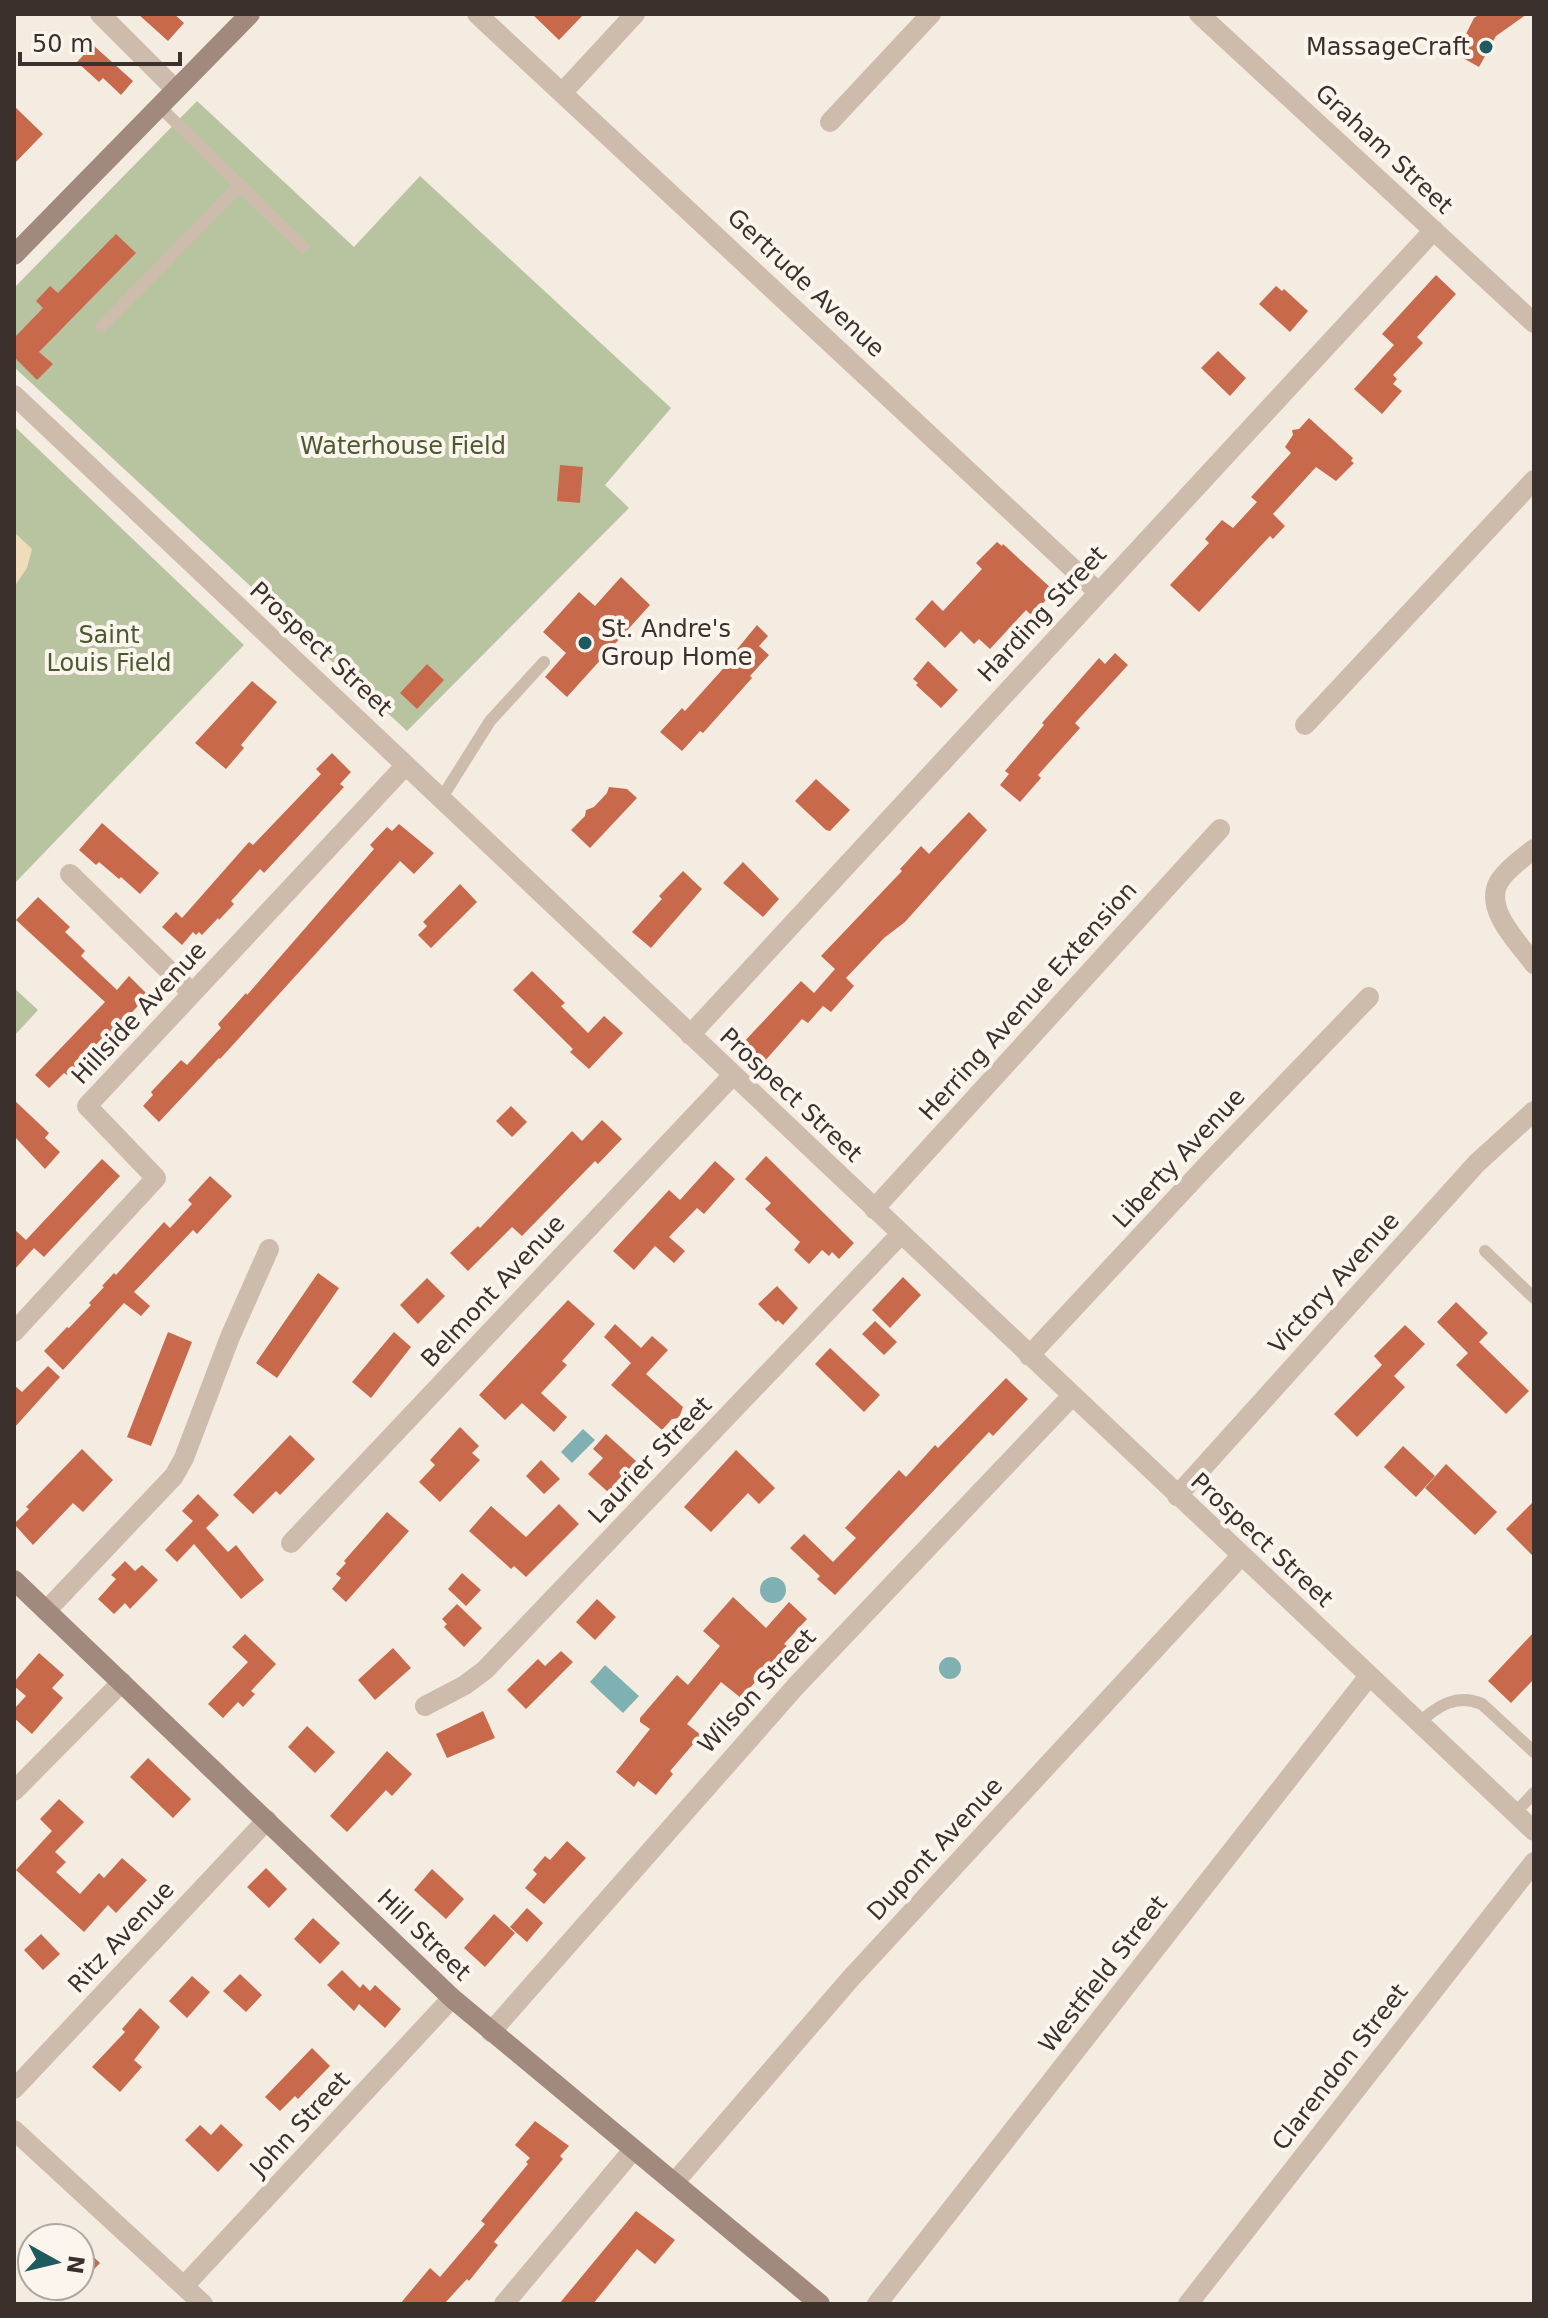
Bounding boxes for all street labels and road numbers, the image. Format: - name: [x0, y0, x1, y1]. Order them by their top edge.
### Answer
- street label: Graham Street: [1310, 78, 1458, 220]
- street label: Gertrude Avenue: [722, 203, 890, 363]
- street label: Harding Street: [972, 540, 1112, 688]
- street label: Prospect Street: [244, 576, 398, 722]
- street label: Herring Avenue Extension: [913, 876, 1143, 1126]
- street label: Hillside Avenue: [66, 936, 212, 1090]
- street label: Prospect Street: [714, 1022, 868, 1168]
- street label: Liberty Avenue: [1107, 1083, 1251, 1233]
- street label: Victory Avenue: [1263, 1206, 1405, 1360]
- street label: Belmont Avenue: [415, 1209, 571, 1373]
- street label: Laurier Street: [583, 1391, 717, 1529]
- street label: Prospect Street: [1185, 1467, 1339, 1613]
- street label: Wilson Street: [692, 1623, 822, 1759]
- street label: Dupont Avenue: [862, 1772, 1008, 1926]
- street label: Ritz Avenue: [62, 1875, 180, 1999]
- street label: Hill Street: [372, 1884, 476, 1986]
- street label: Westfield Street: [1033, 1890, 1173, 2058]
- street label: Clarendon Street: [1266, 1978, 1414, 2156]
- street label: John Street: [243, 2066, 356, 2184]

